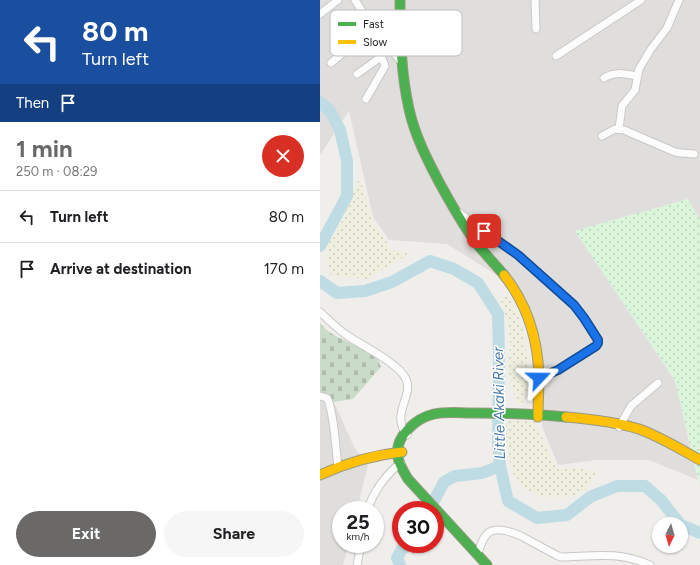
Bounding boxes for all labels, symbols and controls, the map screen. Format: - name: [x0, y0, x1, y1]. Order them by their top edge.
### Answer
- legend: [330, 10, 462, 56]
- text: 80 m: [82, 14, 148, 48]
- icon: left: [16, 16, 68, 68]
- text: Fast: [363, 18, 384, 31]
- text: Slow: [363, 36, 387, 49]
- text: Turn left: [82, 48, 149, 70]
- icon: arrive: [57, 92, 79, 114]
- text: Then: [16, 94, 49, 112]
- text: 1 min: [16, 134, 73, 163]
- button: close: [262, 135, 304, 177]
- text: 250 m · 08:29: [16, 164, 97, 179]
- icon: left: [16, 206, 38, 228]
- text: Turn left: [50, 208, 108, 226]
- text: 80 m: [269, 208, 304, 226]
- pin: [467, 214, 501, 248]
- icon: arrive: [473, 220, 495, 242]
- icon: arrive: [16, 258, 38, 280]
- text: Arrive at destination: [50, 260, 191, 278]
- text: 170 m: [264, 260, 304, 278]
- water label: Little Akaki River: [489, 346, 509, 459]
- position arrow: [518, 357, 560, 399]
- speed limit sign: 30: [392, 501, 444, 553]
- text: 25: [346, 510, 370, 534]
- button: Exit: [16, 511, 156, 557]
- button: Share: [164, 511, 304, 557]
- north arrow: [652, 517, 688, 553]
- map controls: [652, 517, 688, 553]
- text: km/h: [347, 530, 369, 543]

